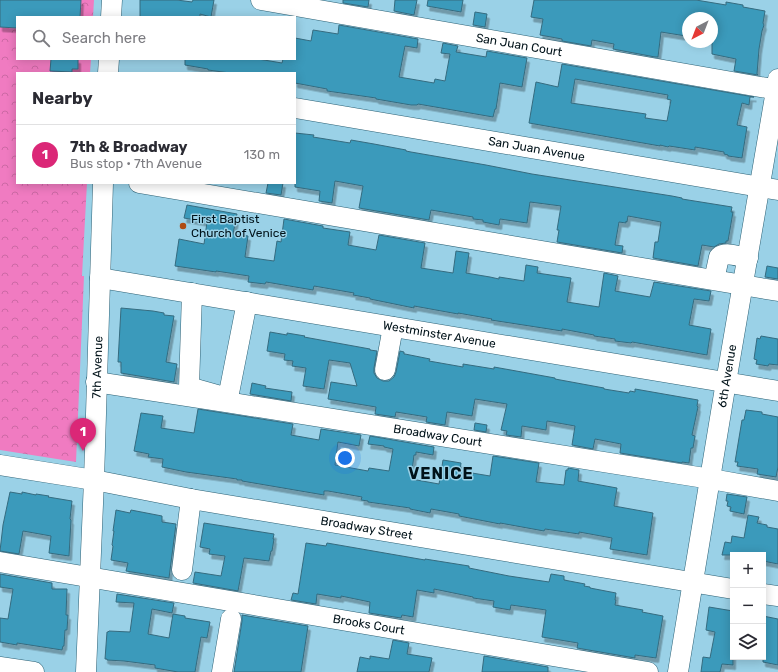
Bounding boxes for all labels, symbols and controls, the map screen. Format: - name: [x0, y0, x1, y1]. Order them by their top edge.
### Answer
- north arrow: [682, 12, 718, 48]
- search box: [16, 16, 296, 60]
- icon: search: [30, 27, 52, 49]
- text: Search here: [62, 29, 146, 47]
- street label: San Juan Court: [475, 31, 564, 59]
- text: Nearby: [32, 88, 93, 108]
- street label: San Juan Avenue: [487, 134, 586, 164]
- text: 7th & Broadway: [70, 138, 188, 156]
- text: 1: [42, 147, 48, 162]
- text: 130 m: [244, 147, 280, 162]
- text: Bus stop · 7th Avenue: [70, 156, 202, 171]
- place label: First Baptist Church of Venice: [191, 212, 286, 240]
- marker: First Baptist Church of Venice: [178, 221, 188, 231]
- street label: Westminster Avenue: [382, 318, 497, 351]
- street label: 7th Avenue: [89, 335, 105, 399]
- street label: 6th Avenue: [715, 343, 739, 409]
- pin: 1: [70, 418, 96, 451]
- street label: Broadway Court: [392, 422, 484, 450]
- your location: [335, 448, 355, 468]
- district label: VENICE: [408, 464, 474, 483]
- street label: Broadway Street: [319, 514, 414, 543]
- map controls: [730, 552, 766, 660]
- button: +: [730, 552, 766, 588]
- button: −: [730, 588, 766, 624]
- street label: Brooks Court: [332, 612, 406, 638]
- button: layers: [730, 624, 766, 660]

